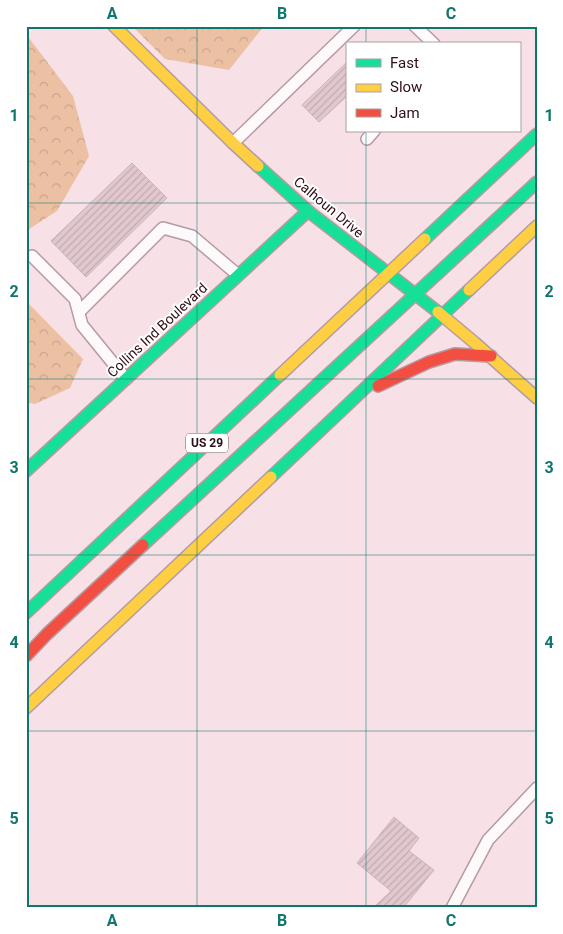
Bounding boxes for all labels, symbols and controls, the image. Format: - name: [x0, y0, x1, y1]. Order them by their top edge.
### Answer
- text: A: [107, 4, 118, 23]
- text: B: [277, 4, 287, 23]
- text: C: [446, 4, 456, 23]
- legend: [346, 42, 520, 132]
- text: Fast: [390, 54, 419, 72]
- text: Slow: [390, 78, 422, 96]
- text: Jam: [390, 104, 420, 122]
- text: 1: [9, 106, 19, 125]
- text: 1: [544, 106, 554, 125]
- street label: Calhoun Drive: [291, 173, 367, 241]
- street label: Collins Ind Boulevard: [104, 280, 210, 380]
- text: 2: [9, 282, 19, 301]
- text: 2: [544, 282, 554, 301]
- road number: US 29: [186, 433, 228, 452]
- text: 3: [9, 458, 19, 477]
- text: 3: [544, 458, 554, 477]
- text: 4: [9, 633, 19, 652]
- text: 4: [544, 633, 554, 652]
- text: 5: [9, 809, 19, 828]
- text: 5: [544, 809, 554, 828]
- text: A: [107, 911, 118, 930]
- text: B: [277, 911, 287, 930]
- text: C: [446, 911, 456, 930]

